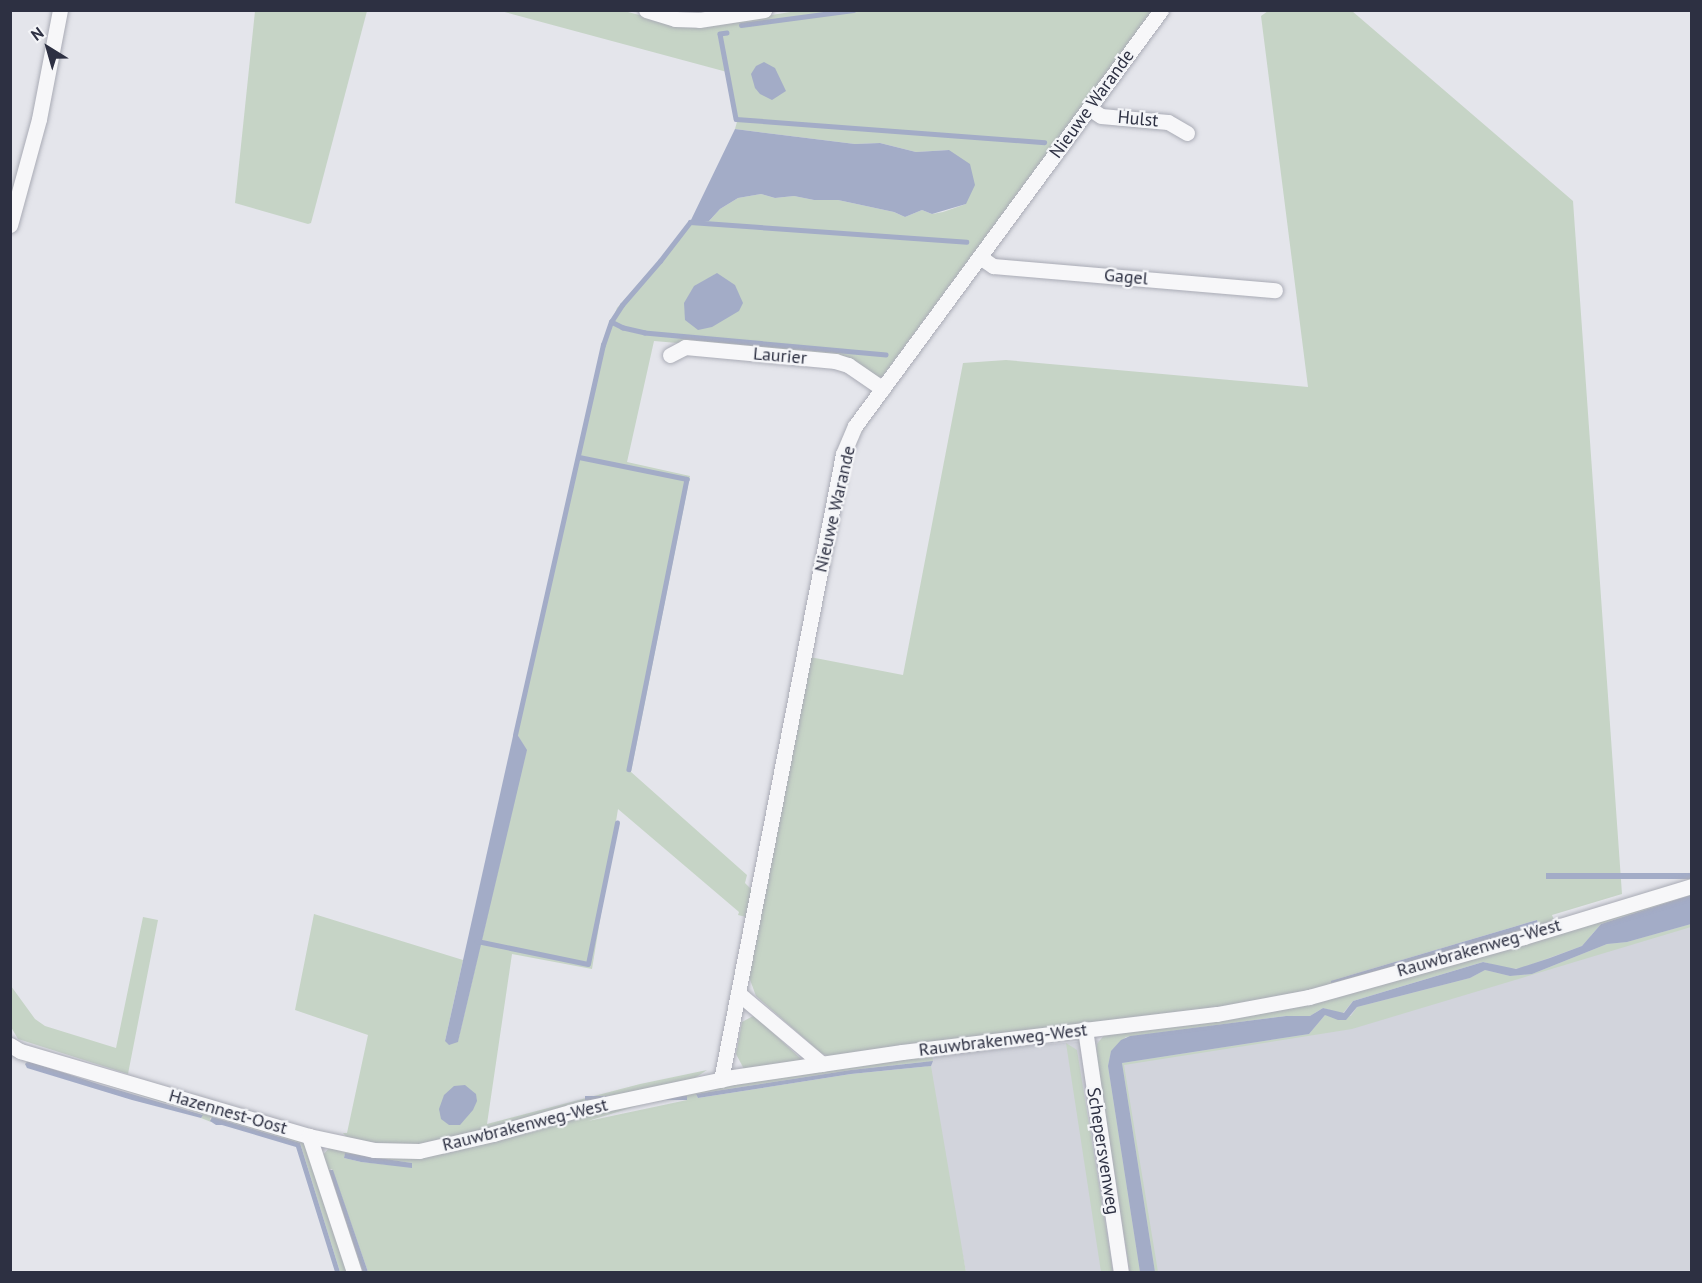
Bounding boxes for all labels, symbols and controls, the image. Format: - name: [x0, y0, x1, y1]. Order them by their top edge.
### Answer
- north arrow: [18, 18, 78, 78]
- text: N: [27, 22, 47, 45]
- street label: Nieuwe Warande: [1045, 45, 1139, 163]
- street label: Hulst: [1117, 106, 1159, 132]
- street label: Gagel: [1103, 264, 1149, 290]
- street label: Laurier: [752, 343, 808, 369]
- street label: Nieuwe Warande: [810, 443, 860, 575]
- street label: Rauwbrakenweg-West: [1394, 914, 1564, 982]
- street label: Rauwbrakenweg-West: [917, 1019, 1089, 1061]
- street label: Hazennest-Oost: [166, 1085, 290, 1139]
- street label: Schepersvenweg: [1082, 1086, 1124, 1216]
- street label: Rauwbrakenweg-West: [440, 1094, 610, 1156]

